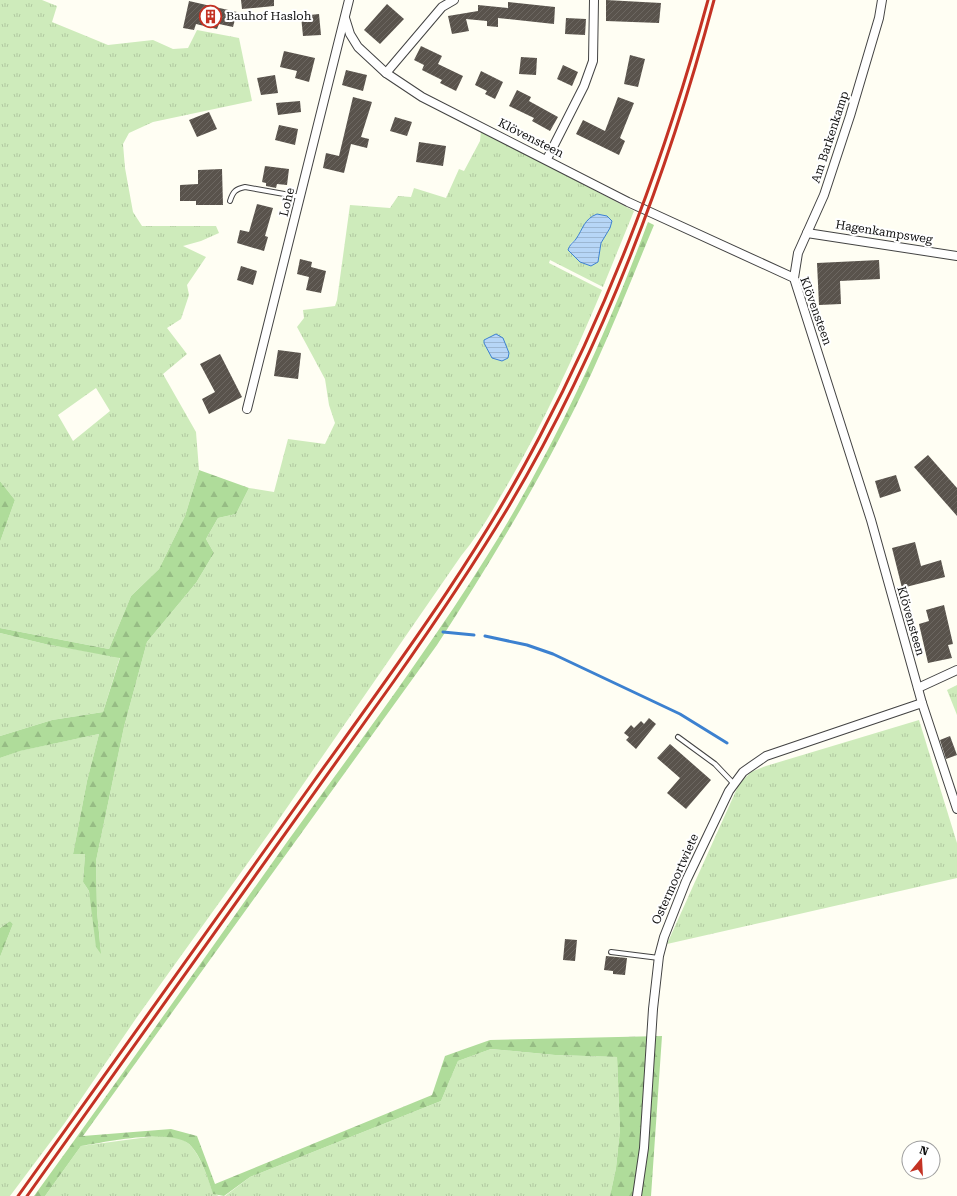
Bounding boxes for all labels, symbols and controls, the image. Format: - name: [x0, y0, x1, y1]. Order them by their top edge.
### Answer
- building icon: Bauhof Hasloh: [198, 3, 224, 29]
- place label: Bauhof Hasloh: [226, 9, 312, 23]
- street label: Am Barkenkamp: [809, 89, 851, 185]
- street label: Klövensteen: [496, 116, 566, 161]
- street label: Lohe: [277, 186, 297, 218]
- street label: Hagenkampsweg: [834, 217, 934, 247]
- street label: Klövensteen: [797, 275, 835, 347]
- street label: Klövensteen: [894, 585, 928, 658]
- street label: Ostermoortwiete: [649, 831, 701, 927]
- north arrow: [901, 1140, 941, 1180]
- text: N: [918, 1143, 930, 1159]

